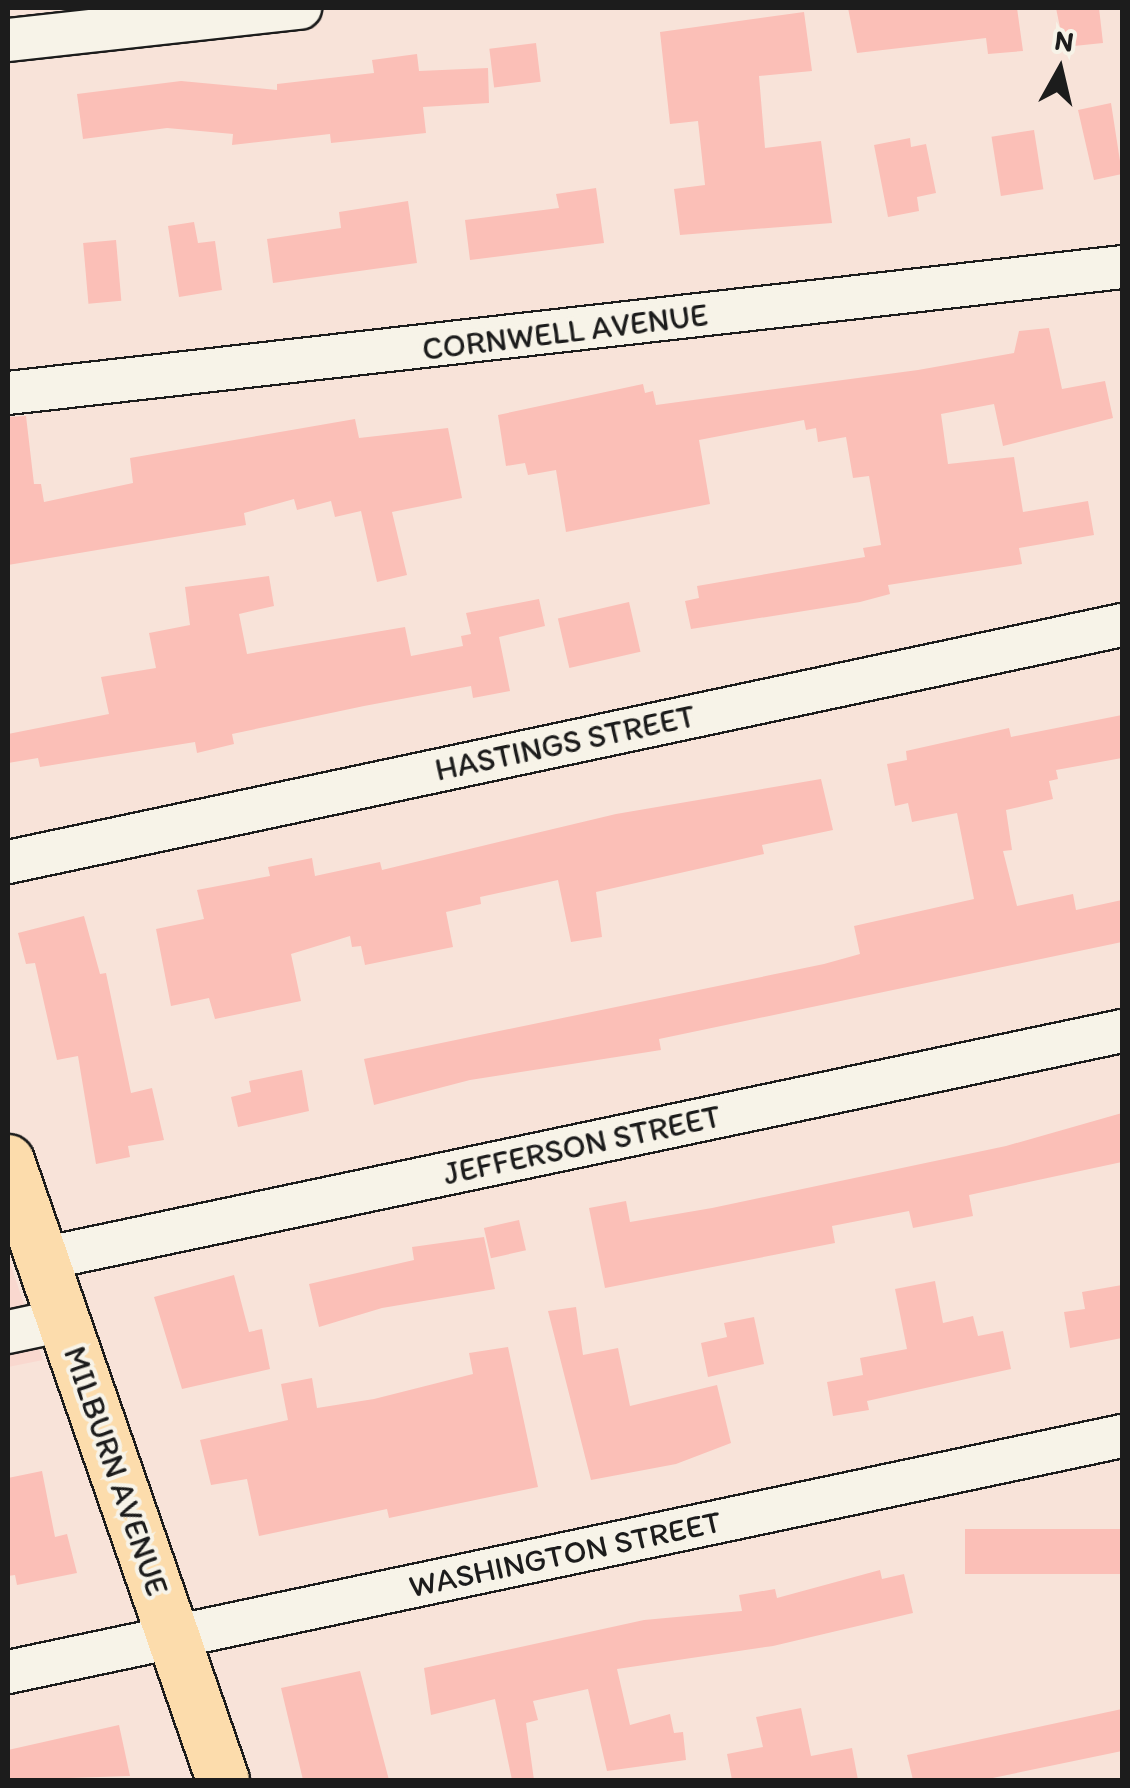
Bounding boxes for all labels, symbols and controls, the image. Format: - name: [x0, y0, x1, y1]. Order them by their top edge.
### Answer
- north arrow: [1010, 20, 1110, 120]
- text: N: [1052, 22, 1076, 58]
- street label: CORNWELL AVENUE: [420, 295, 710, 369]
- street label: HASTINGS STREET: [431, 697, 699, 789]
- street label: JEFFERSON STREET: [440, 1097, 724, 1193]
- street label: MILBURN AVENUE: [56, 1342, 176, 1600]
- street label: WASHINGTON STREET: [405, 1502, 725, 1606]

